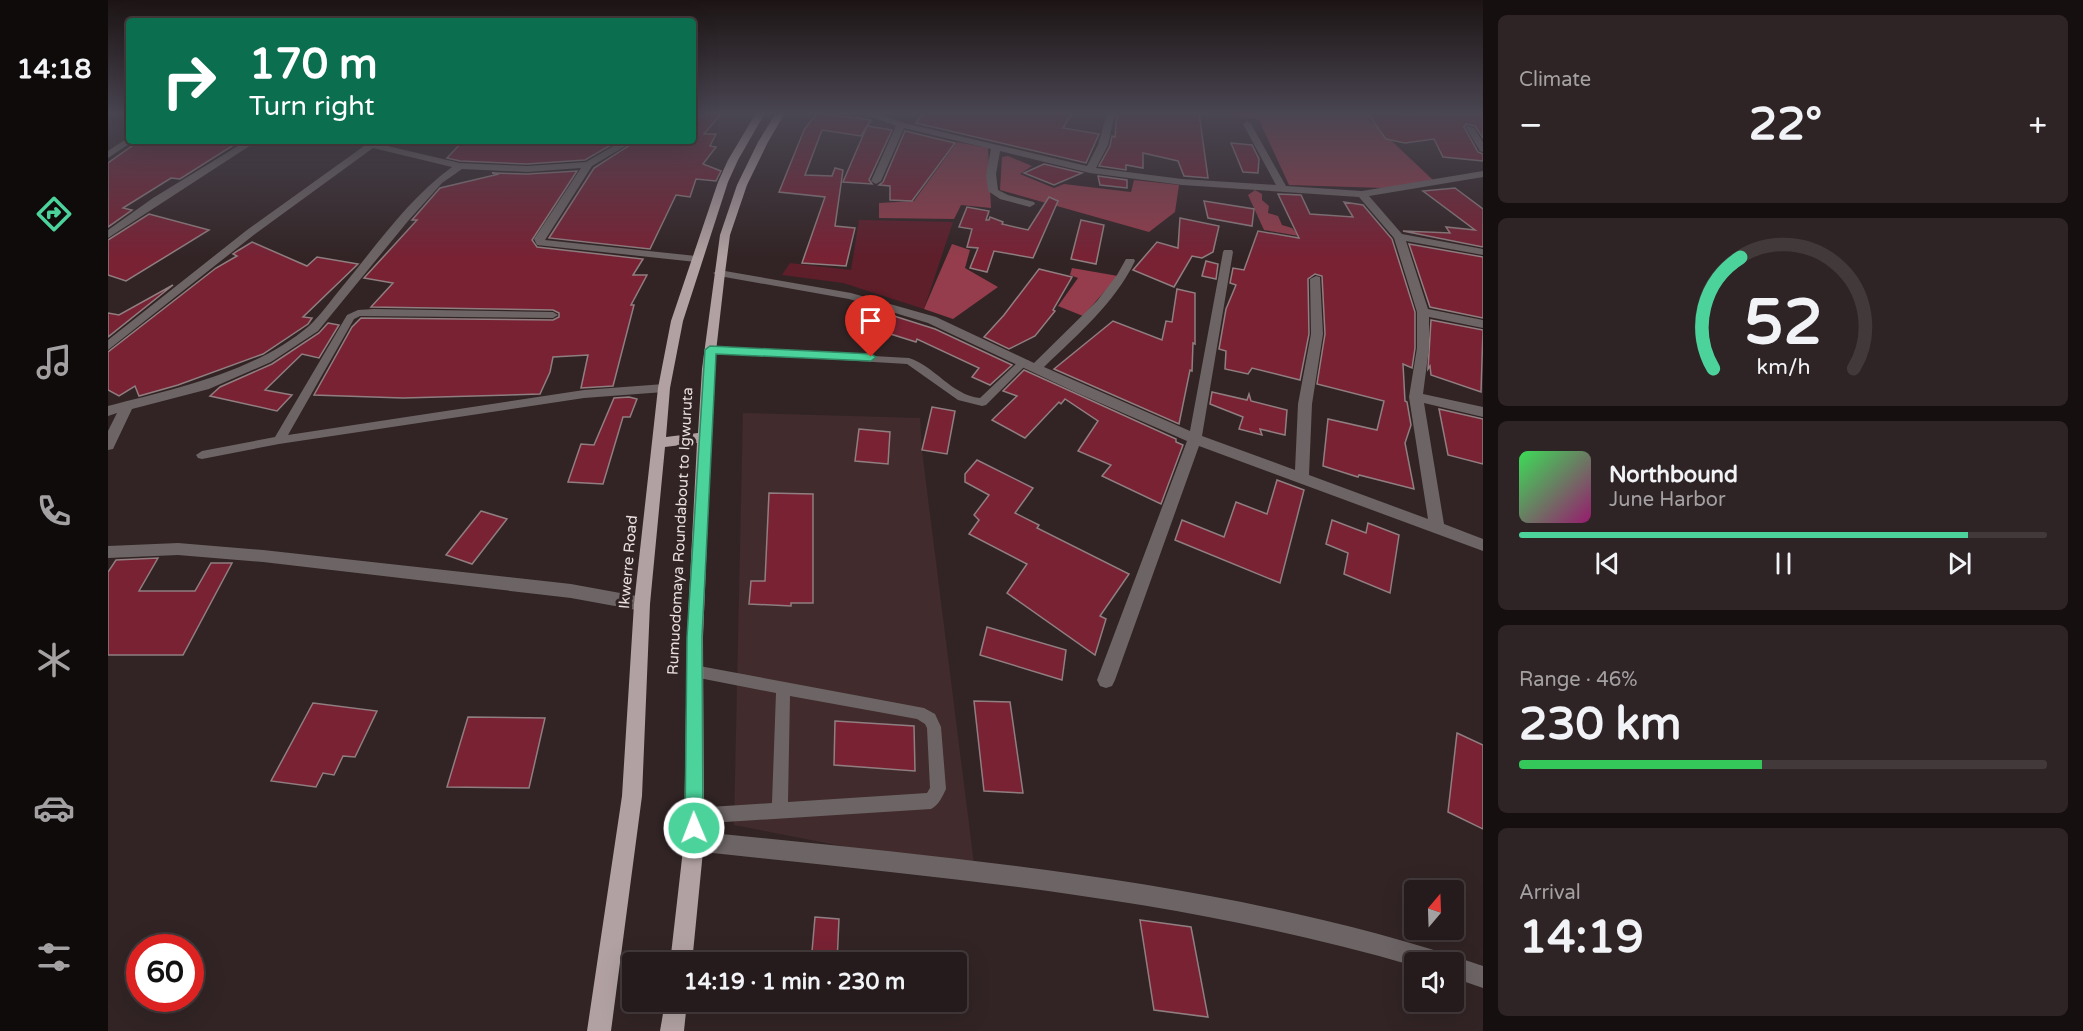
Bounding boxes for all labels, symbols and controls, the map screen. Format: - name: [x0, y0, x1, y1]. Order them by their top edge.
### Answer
- text: 170 m: [249, 39, 378, 90]
- icon: right: [150, 42, 228, 120]
- text: 14:18: [17, 53, 91, 86]
- text: Climate: [1519, 68, 1591, 92]
- text: Turn right: [249, 90, 375, 123]
- text: 22°: [1749, 98, 1822, 152]
- text: −: [1519, 106, 1543, 145]
- text: +: [2028, 106, 2047, 145]
- icon: directions: [33, 193, 75, 235]
- text: 52: [1744, 286, 1822, 361]
- pin: [845, 295, 896, 357]
- icon: arrive: [854, 304, 887, 337]
- icon: music: [33, 341, 75, 383]
- text: km/h: [1756, 355, 1810, 381]
- street label: Rumuodomaya Roundabout to Igwuruta: [663, 387, 697, 675]
- text: Northbound: [1609, 462, 1738, 488]
- text: June Harbor: [1609, 488, 1726, 512]
- icon: phone: [33, 490, 75, 532]
- street label: Ikwerre Road: [615, 514, 641, 610]
- icon: previous: [1591, 547, 1624, 580]
- icon: pause: [1767, 547, 1800, 580]
- icon: next: [1943, 547, 1976, 580]
- icon: climate: [33, 639, 75, 681]
- text: Range · 46%: [1519, 668, 1638, 692]
- text: 230 km: [1519, 698, 1681, 752]
- icon: car: [33, 787, 75, 829]
- position arrow: [662, 796, 726, 860]
- north arrow: [1404, 880, 1464, 940]
- map controls: [1404, 880, 1464, 1012]
- text: Arrival: [1519, 881, 1581, 905]
- text: 14:19: [1519, 911, 1644, 965]
- speed limit sign: 60: [126, 934, 204, 1012]
- icon: filters: [33, 936, 75, 978]
- button: sound: [1404, 952, 1464, 1012]
- text: 14:19 · 1 min · 230 m: [684, 969, 905, 995]

